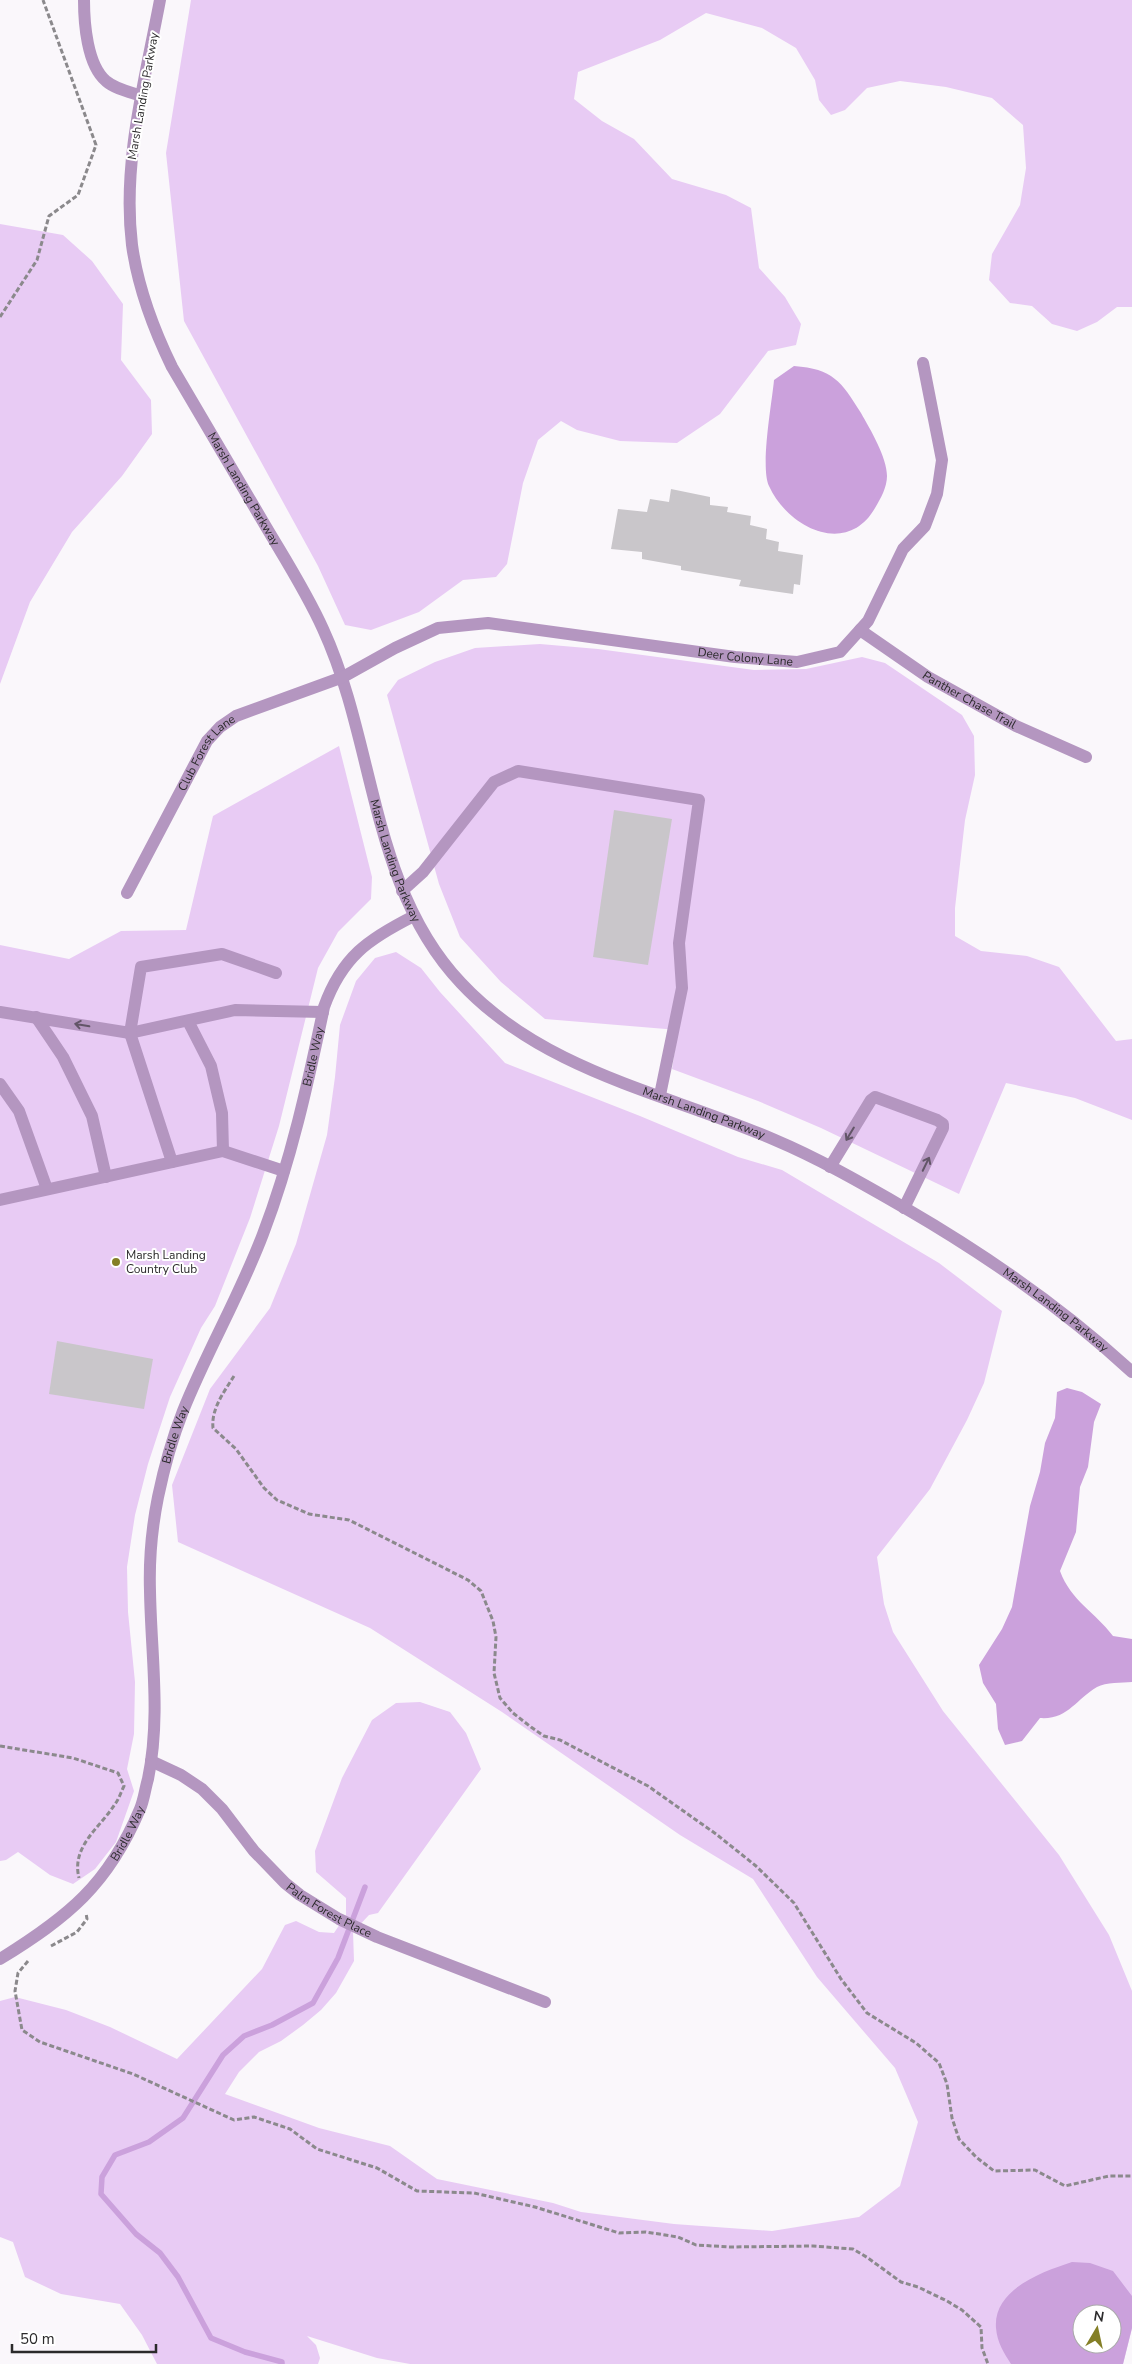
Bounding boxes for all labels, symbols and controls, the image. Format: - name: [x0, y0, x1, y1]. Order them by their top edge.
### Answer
- street label: Marsh Landing Parkway: [124, 30, 162, 161]
- street label: Marsh Landing Parkway: [204, 429, 284, 549]
- street label: Deer Colony Lane: [697, 644, 794, 670]
- street label: Panther Chase Trail: [919, 667, 1020, 733]
- street label: Club Forest Lane: [174, 711, 238, 794]
- street label: Marsh Landing Parkway: [366, 797, 425, 926]
- one-way arrow: [75, 1020, 91, 1030]
- street label: Bridle Way: [299, 1025, 328, 1088]
- street label: Marsh Landing Parkway: [640, 1083, 768, 1143]
- one-way arrow: [845, 1126, 855, 1140]
- one-way arrow: [921, 1157, 931, 1172]
- place label: Marsh Landing Country Club: [126, 1247, 206, 1277]
- marker: Marsh Landing Country Club: [110, 1256, 122, 1268]
- street label: Marsh Landing Parkway: [1000, 1264, 1113, 1356]
- street label: Bridle Way: [158, 1403, 193, 1466]
- street label: Bridle Way: [107, 1803, 149, 1864]
- street label: Palm Forest Place: [283, 1879, 374, 1941]
- north arrow: [1072, 2304, 1122, 2354]
- text: N: [1092, 2306, 1106, 2327]
- scale bar: [12, 2322, 156, 2354]
- text: 50 m: [20, 2329, 55, 2349]

